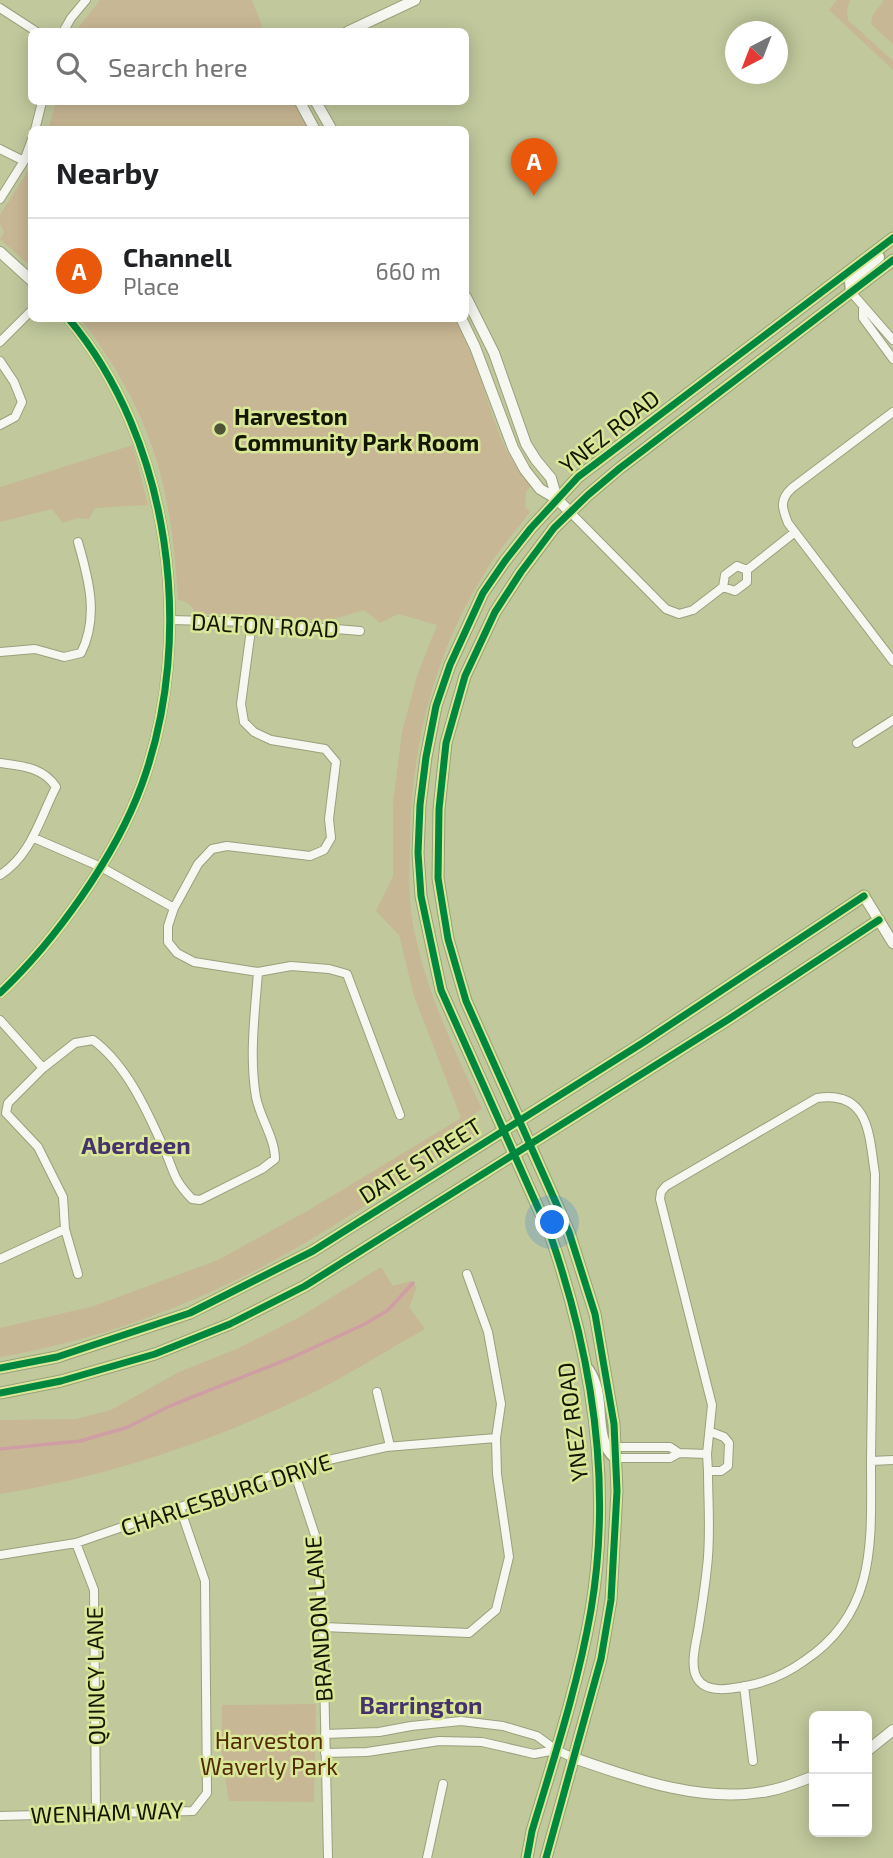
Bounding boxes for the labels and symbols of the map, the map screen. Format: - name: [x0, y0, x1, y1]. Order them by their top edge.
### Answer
- north arrow: [725, 21, 788, 84]
- pin: A: [511, 138, 557, 196]
- street label: YNEZ ROAD: [553, 383, 665, 479]
- place label: Harveston Community Park Room: [234, 402, 479, 456]
- marker: Harveston Community Park Room: [212, 421, 228, 437]
- street label: DALTON ROAD: [190, 607, 340, 643]
- street label: DATE STREET: [354, 1111, 486, 1209]
- district label: Aberdeen: [81, 1130, 191, 1159]
- your location: [535, 1205, 569, 1239]
- street label: YNEZ ROAD: [551, 1361, 593, 1483]
- street label: CHARLESBURG DRIVE: [117, 1447, 335, 1541]
- street label: BRANDON LANE: [298, 1535, 338, 1703]
- street label: QUINCY LANE: [80, 1606, 110, 1746]
- district label: Barrington: [360, 1690, 482, 1719]
- park label: Harveston Waverly Park: [200, 1726, 338, 1780]
- street label: WENHAM WAY: [30, 1795, 184, 1829]

